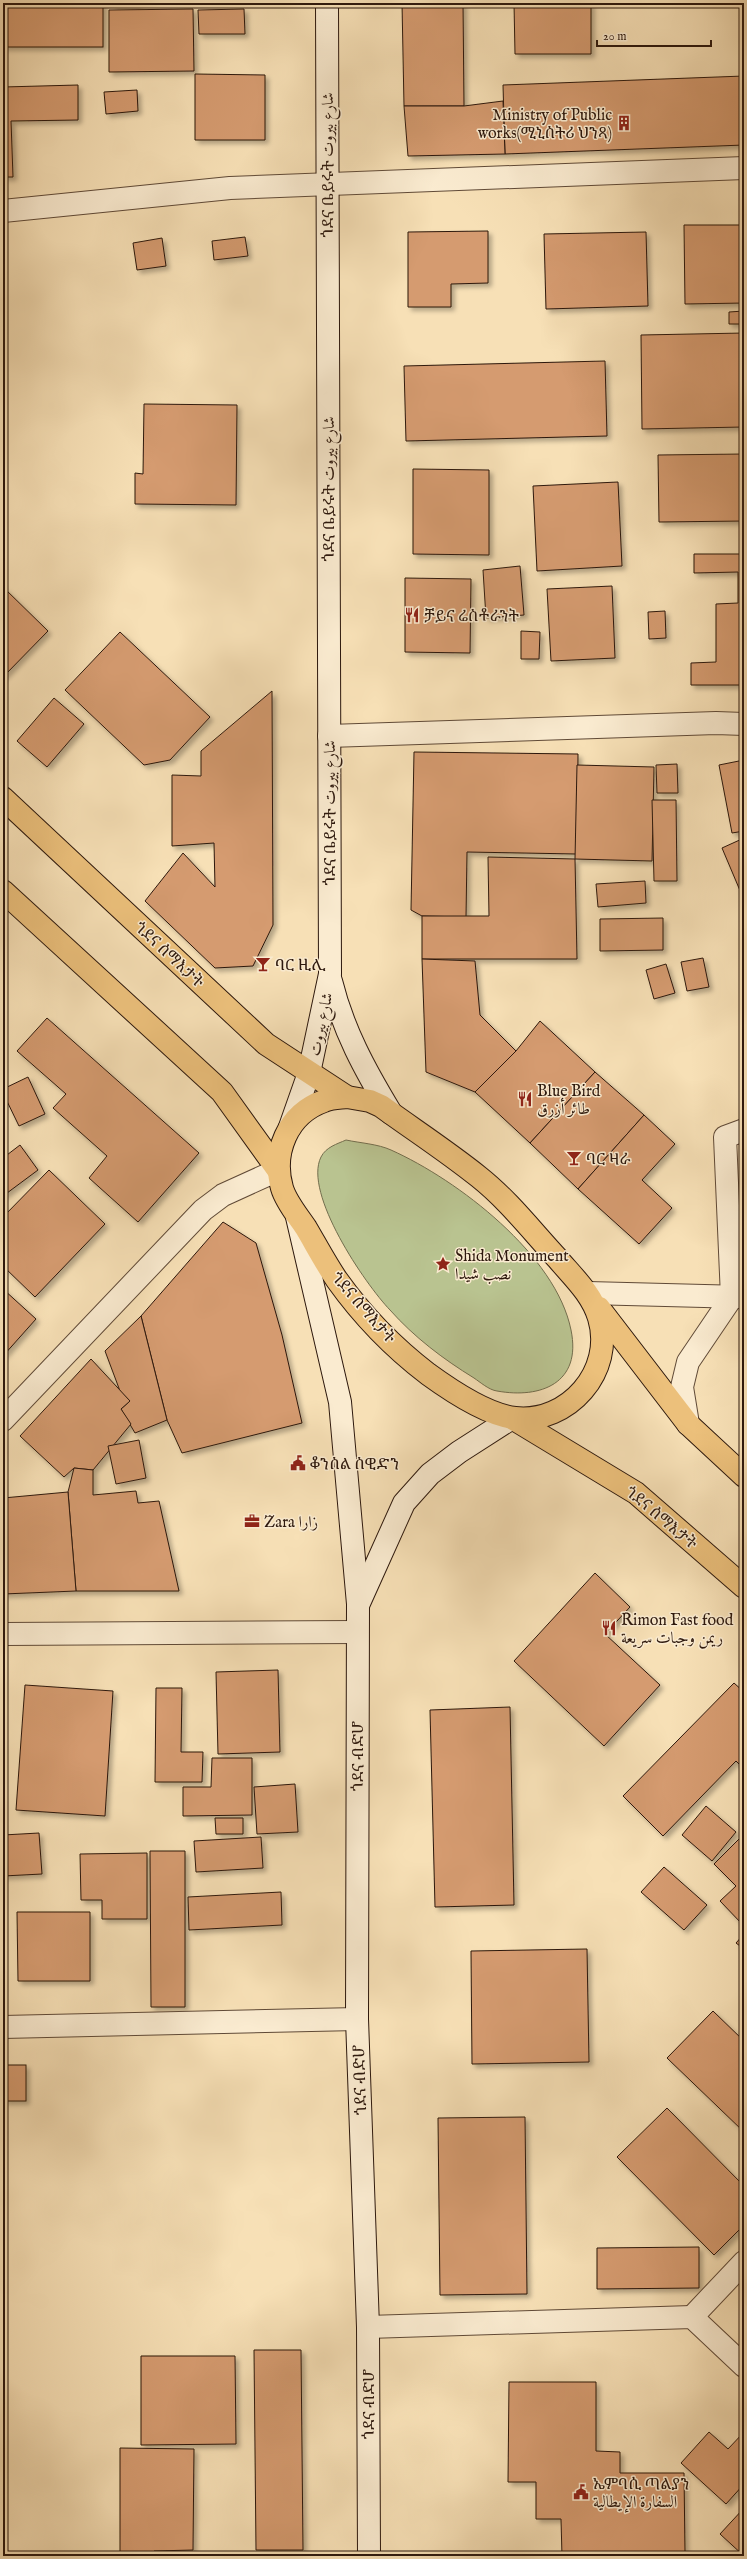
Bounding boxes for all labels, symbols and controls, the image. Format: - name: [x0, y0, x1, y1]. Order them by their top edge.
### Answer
- scale bar: [597, 22, 711, 48]
- text: 20 m: [603, 29, 626, 44]
- street label: ጎደና ቤይሩት شارع بيروت: [319, 92, 341, 238]
- place label: Ministry of Public works(ሚኒስትሪ ህንጻ): [478, 106, 612, 144]
- building icon: Ministry of Public works(ሚኒስትሪ ህንጻ): [615, 114, 633, 132]
- street label: ጎደና ቤይሩት شارع بيروت: [320, 416, 342, 562]
- restaurant icon: ቻይና ሬስቶራንት: [403, 606, 421, 624]
- place label: ቻይና ሬስቶራንት: [424, 607, 520, 627]
- street label: ጎደና ቤይሩት شارع بيروت: [321, 740, 343, 886]
- street label: ጎደና ሰማእታት: [130, 918, 208, 993]
- bar icon: ባር ዚሊ: [254, 955, 272, 973]
- place label: ባር ዚሊ: [275, 956, 326, 976]
- street label: شارع بيروت: [305, 991, 340, 1058]
- place label: Blue Bird طائر أزرق: [537, 1082, 601, 1120]
- restaurant icon: Blue Bird طائر أزرق: [516, 1090, 534, 1108]
- bar icon: ባር ዛራ: [565, 1149, 583, 1167]
- place label: ባር ዛራ: [586, 1150, 631, 1170]
- place label: Shida Monument نصب شيدا: [455, 1247, 569, 1285]
- place icon: Shida Monument نصب شيدا: [434, 1255, 452, 1273]
- street label: ጎደና ሰማእታት: [326, 1269, 399, 1348]
- public building icon: ቆንስል ስዊድን: [289, 1454, 307, 1472]
- place label: ቆንስል ስዊድን: [310, 1455, 399, 1475]
- street label: ጎደና ሰማእታት: [621, 1483, 701, 1555]
- office icon: Zara زارا: [243, 1512, 261, 1530]
- place label: Zara زارا: [264, 1513, 318, 1533]
- place label: Rimon Fast food ريمن وجبات سريعة: [621, 1611, 734, 1649]
- restaurant icon: Rimon Fast food ريمن وجبات سريعة: [600, 1619, 618, 1637]
- street label: ጎደና ብድሆ: [349, 1721, 369, 1791]
- street label: ጎደና ብድሆ: [350, 2044, 372, 2115]
- street label: ጎደና ብድሆ: [360, 2369, 380, 2439]
- place label: ኤምባሲ ጣልያን السفارة الإيطالية: [593, 2475, 689, 2513]
- public building icon: ኤምባሲ ጣልያን السفارة الإيطالية: [572, 2483, 590, 2501]

